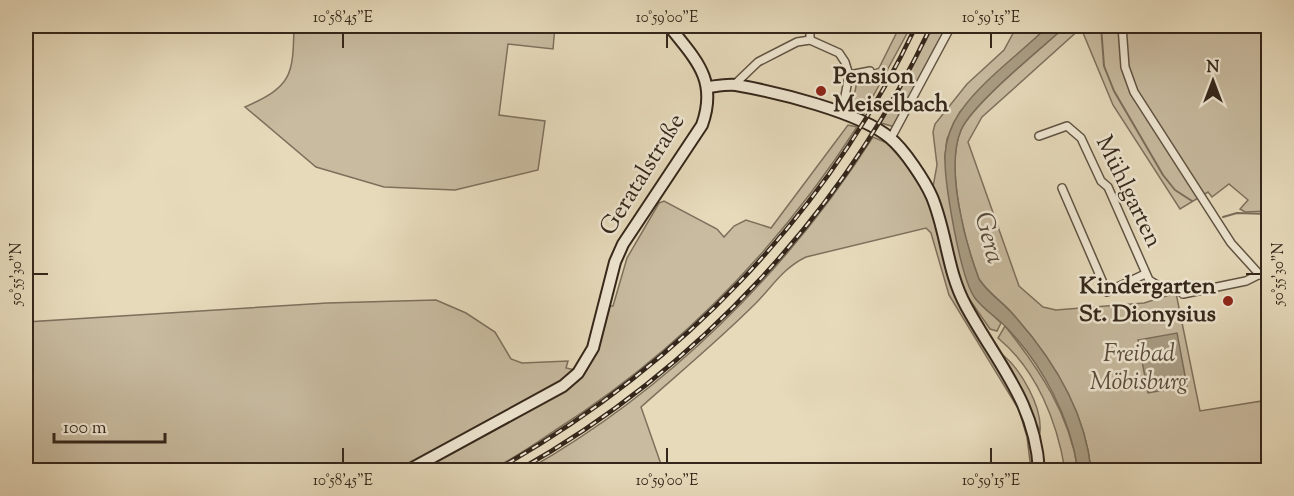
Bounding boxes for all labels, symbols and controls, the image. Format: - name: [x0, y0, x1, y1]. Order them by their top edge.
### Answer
- text: 10°58'45"E: [313, 8, 373, 29]
- text: 10°59'00"E: [636, 8, 698, 29]
- text: 10°59'15"E: [962, 8, 1020, 29]
- north arrow: [1183, 51, 1243, 111]
- text: N: [1207, 57, 1220, 80]
- place label: Pension Meiselbach: [833, 60, 950, 122]
- marker: Pension Meiselbach: [814, 84, 828, 98]
- street label: Geratalstraße: [592, 107, 694, 243]
- street label: Mühlgarten: [1086, 130, 1170, 254]
- water label: Gera: [963, 208, 1013, 268]
- text: 50°55'30"N: [7, 243, 28, 306]
- text: 50°55'30"N: [1269, 243, 1290, 306]
- place label: Kindergarten St. Dionysius: [1079, 270, 1217, 332]
- marker: Kindergarten St. Dionysius: [1221, 294, 1235, 308]
- park label: Freibad Möbisburg: [1090, 338, 1188, 400]
- scale bar: [54, 406, 165, 444]
- text: 100 m: [63, 416, 107, 442]
- text: 10°58'45"E: [313, 471, 373, 492]
- text: 10°59'00"E: [636, 471, 698, 492]
- text: 10°59'15"E: [962, 471, 1020, 492]

